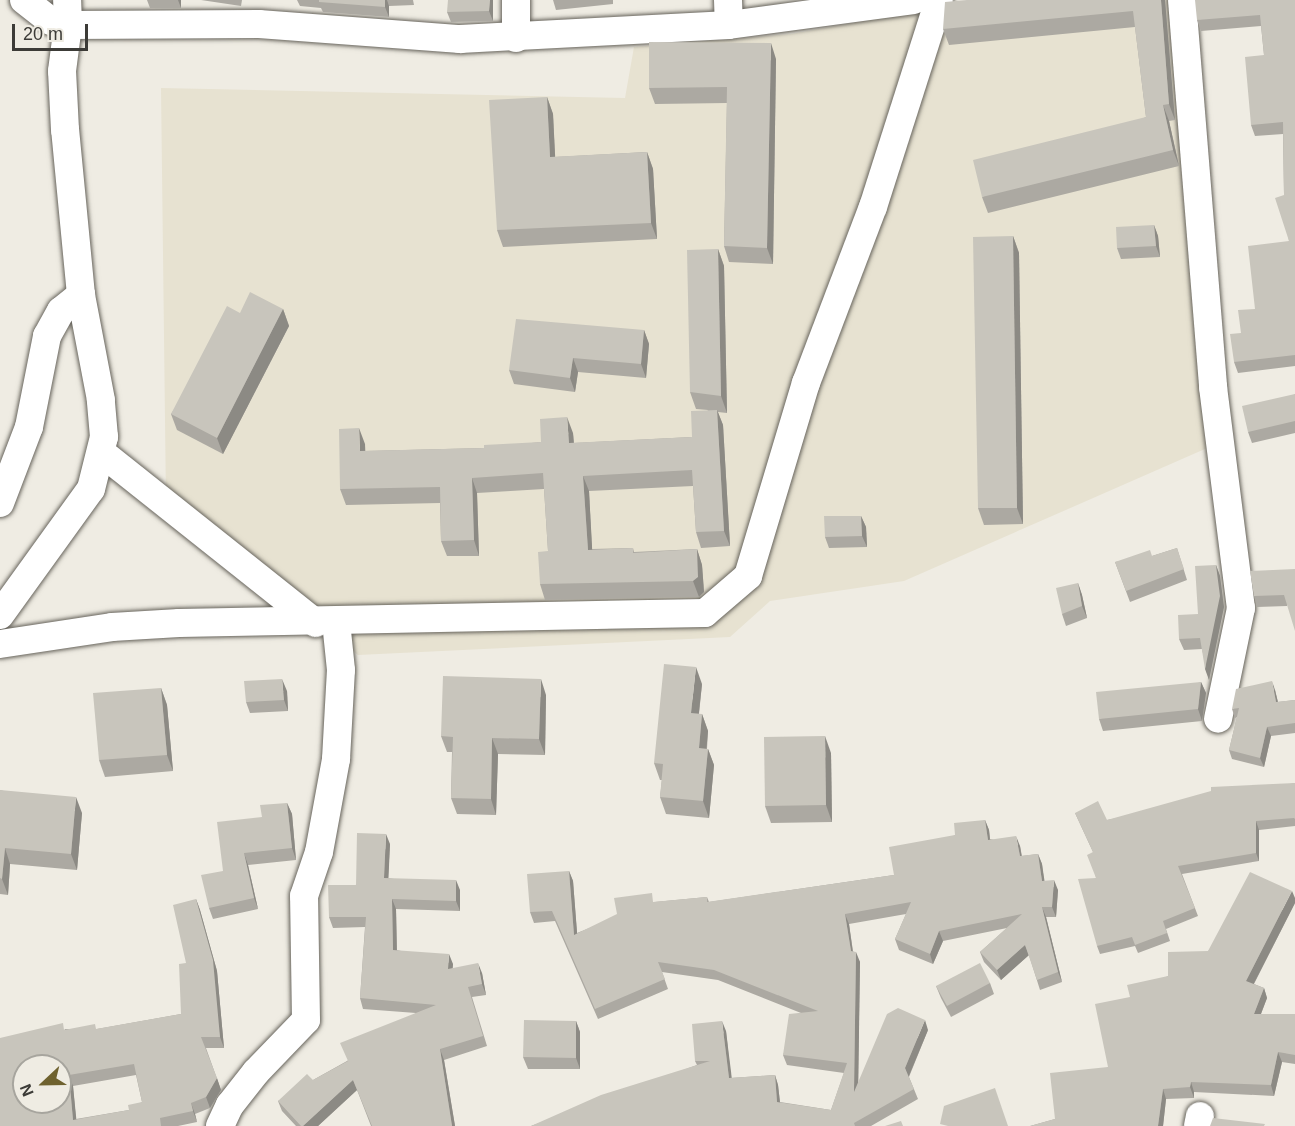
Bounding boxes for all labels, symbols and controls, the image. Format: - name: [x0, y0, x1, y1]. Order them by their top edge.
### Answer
- scale bar: [15, 12, 92, 50]
- text: 20 m: [23, 24, 63, 44]
- north arrow: [12, 1054, 72, 1114]
- text: N: [17, 1082, 37, 1099]

